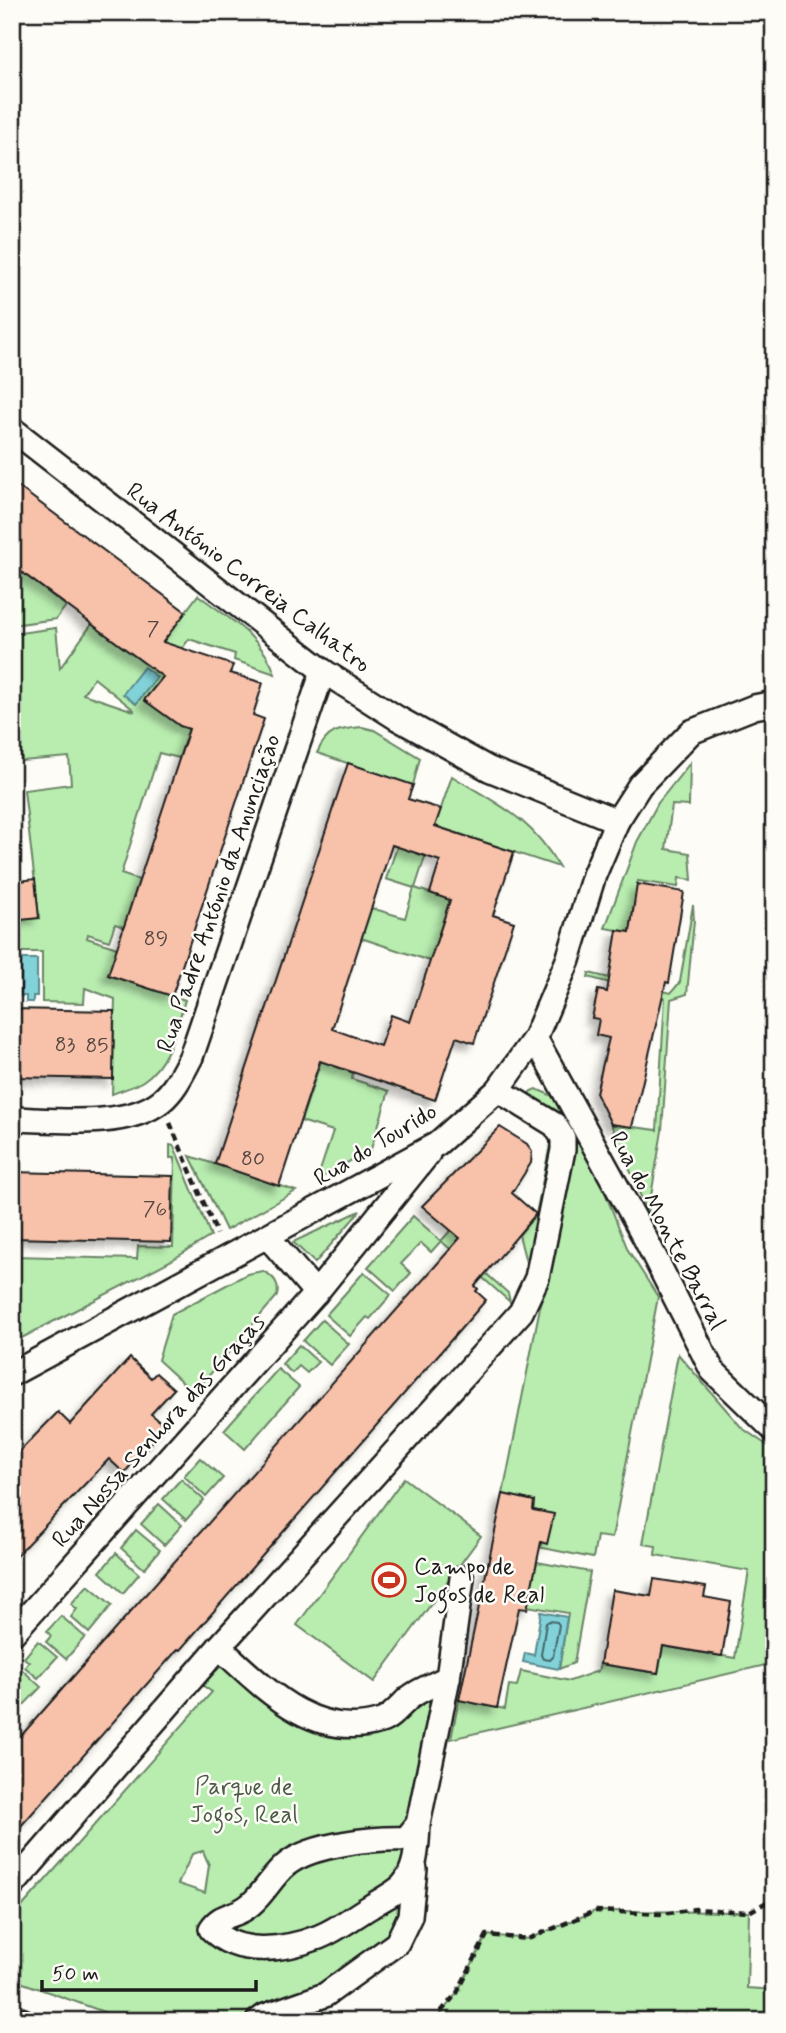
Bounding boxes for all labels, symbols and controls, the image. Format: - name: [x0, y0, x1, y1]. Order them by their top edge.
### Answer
- street label: Rua António Correia Calhatro: [120, 476, 377, 680]
- house number: 7: [147, 615, 160, 643]
- street label: Rua Padre António da Anunciação: [150, 730, 289, 1057]
- house number: 89: [144, 925, 168, 953]
- house number: 83: [55, 1031, 75, 1059]
- house number: 85: [85, 1032, 109, 1060]
- street label: Rua do Tourido: [308, 1096, 443, 1194]
- street label: Rua do Monte Barral: [601, 1126, 732, 1335]
- house number: 80: [241, 1145, 265, 1173]
- house number: 76: [143, 1195, 167, 1223]
- street label: Rua Nossa Senhora das Graças: [46, 1307, 273, 1555]
- place label: Campo de Jogos de Real: [414, 1552, 544, 1614]
- sports icon: Campo de Jogos de Real: [370, 1561, 408, 1599]
- park label: Parque de Jogos, Real: [190, 1772, 298, 1834]
- scale bar: [42, 1949, 256, 1993]
- text: 50 m: [52, 1960, 99, 1988]

